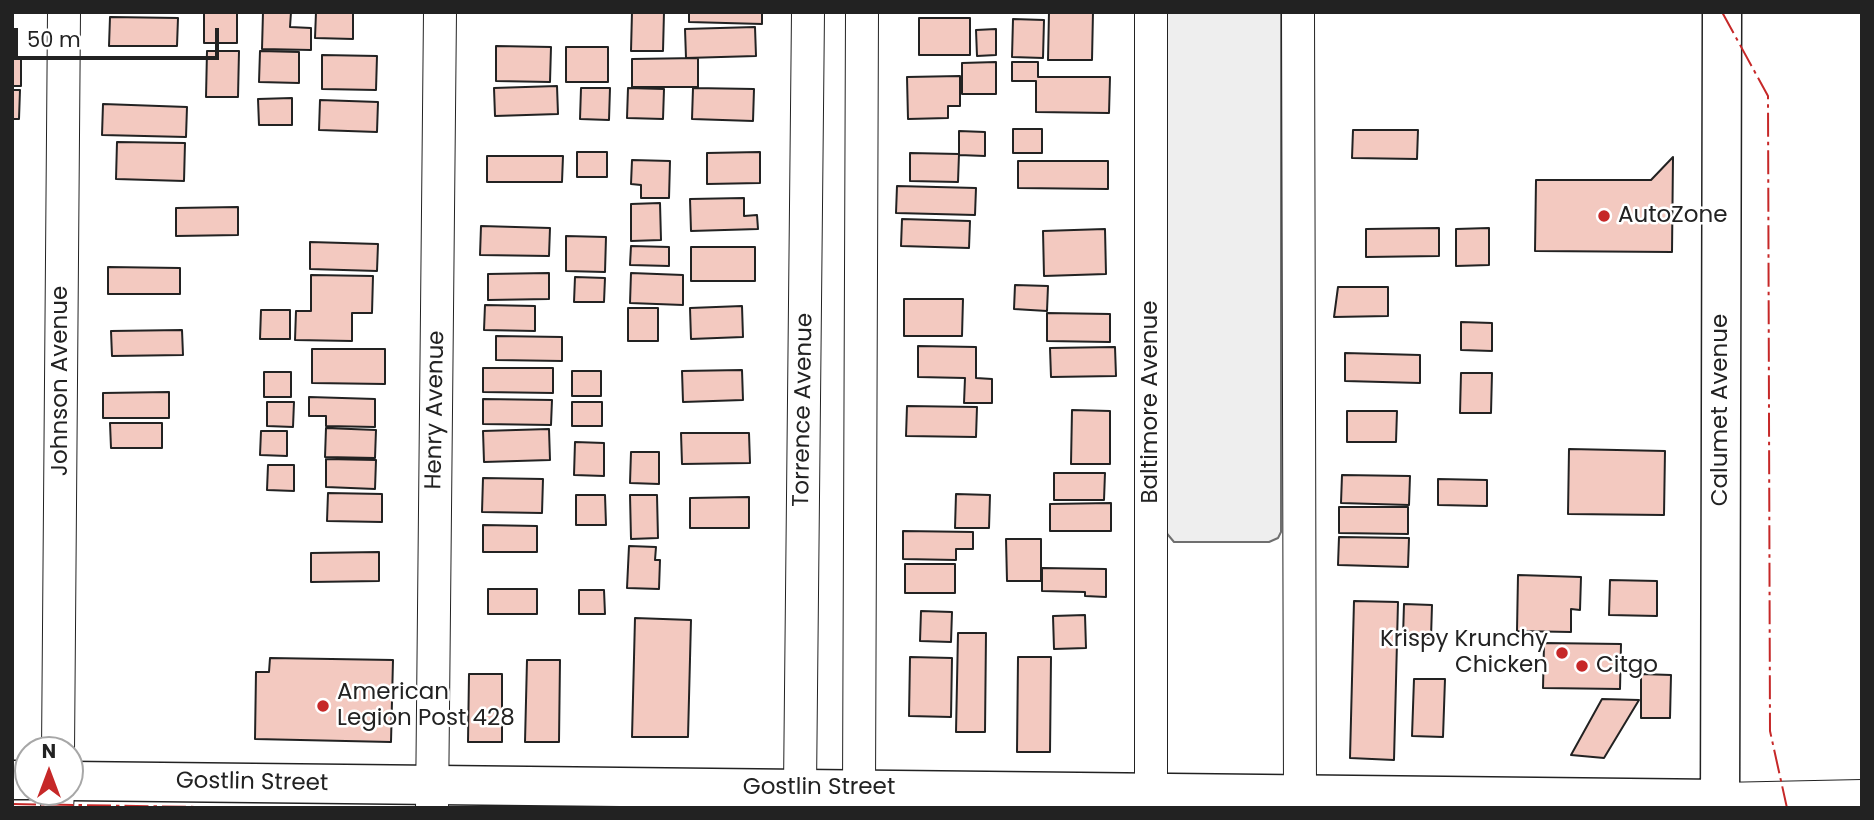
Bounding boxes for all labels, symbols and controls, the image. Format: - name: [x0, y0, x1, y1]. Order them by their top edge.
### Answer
- scale bar: [18, 14, 222, 58]
- text: 50 m: [27, 25, 81, 54]
- place label: AutoZone: [1618, 202, 1727, 230]
- marker: AutoZone: [1596, 208, 1612, 224]
- street label: Johnson Avenue: [47, 286, 75, 476]
- street label: Baltimore Avenue: [1137, 300, 1165, 504]
- street label: Torrence Avenue: [789, 313, 819, 507]
- street label: Calumet Avenue: [1707, 314, 1735, 506]
- street label: Henry Avenue: [421, 330, 451, 490]
- place label: Krispy Krunchy Chicken: [1380, 626, 1548, 680]
- marker: Krispy Krunchy Chicken: [1554, 645, 1570, 661]
- place label: Citgo: [1596, 652, 1658, 680]
- marker: Citgo: [1574, 658, 1590, 674]
- place label: American Legion Post 428: [337, 679, 515, 733]
- marker: American Legion Post 428: [315, 698, 331, 714]
- north arrow: [14, 736, 84, 806]
- text: N: [42, 738, 56, 765]
- street label: Gostlin Street: [176, 768, 328, 798]
- street label: Gostlin Street: [743, 774, 895, 802]

